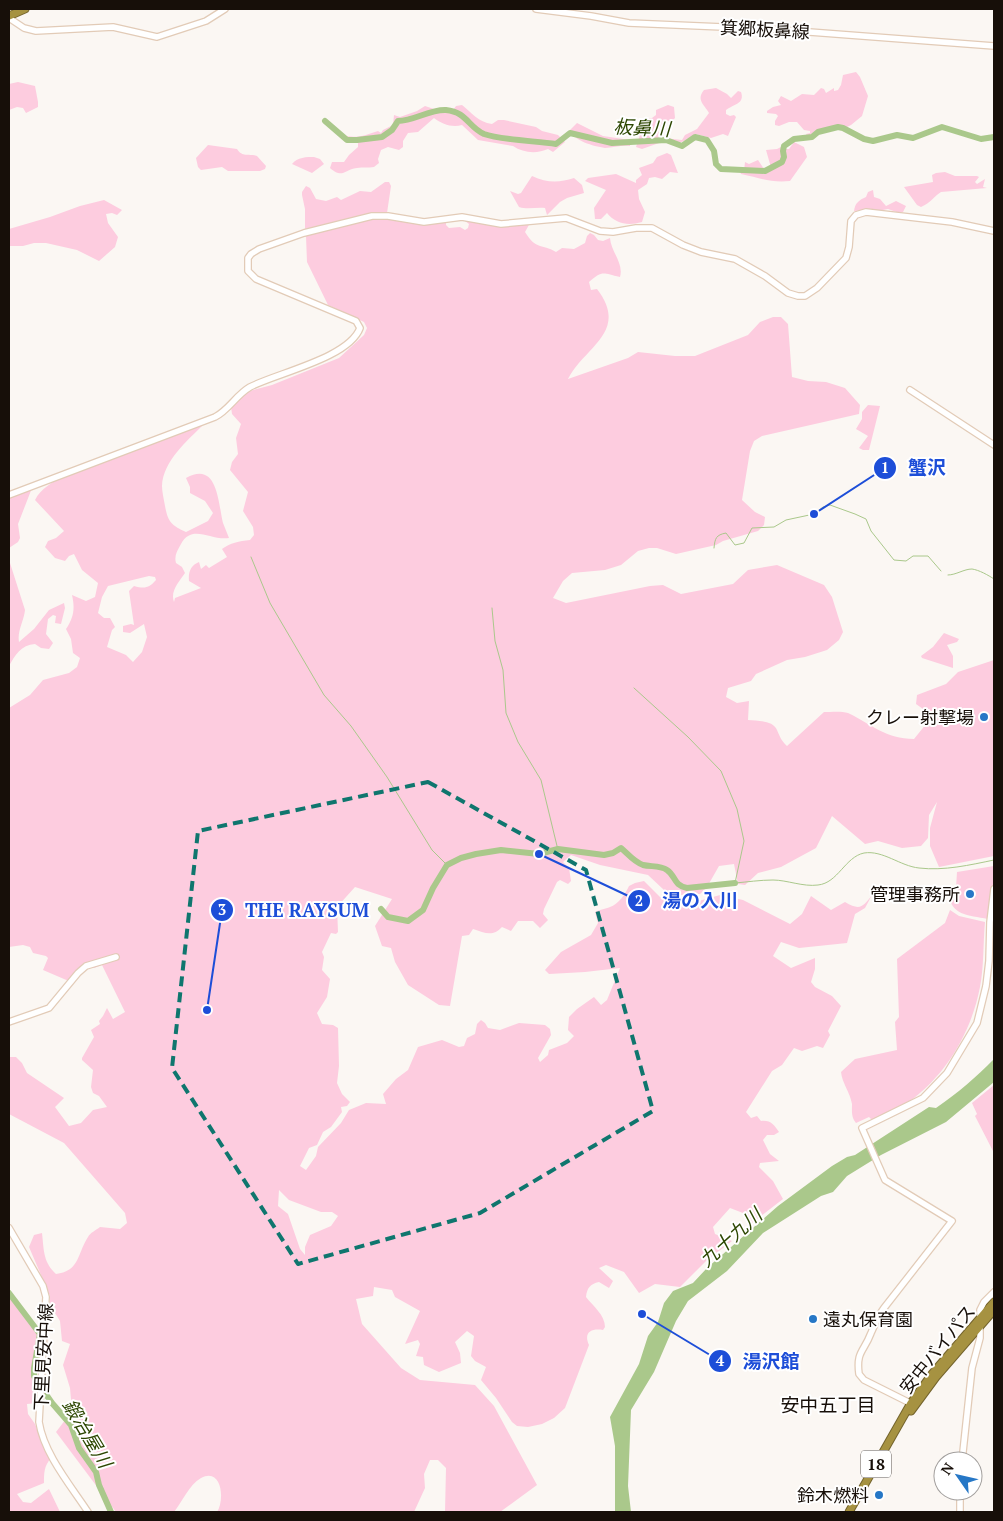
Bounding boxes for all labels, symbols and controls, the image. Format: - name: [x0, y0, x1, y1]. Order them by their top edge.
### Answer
- street label: 箕郷板鼻線: [719, 15, 811, 43]
- water label: 板鼻川: [613, 113, 673, 141]
- callout: 蟹沢: [873, 451, 956, 485]
- text: 蟹沢: [908, 454, 946, 479]
- text: 1: [881, 457, 889, 477]
- place label: クレー射撃場: [866, 705, 974, 729]
- marker: クレー射撃場: [978, 711, 990, 723]
- place label: 管理事務所: [870, 882, 960, 906]
- callout: 湯の入川: [627, 884, 748, 918]
- text: 湯の入川: [662, 887, 738, 912]
- marker: 管理事務所: [964, 888, 976, 900]
- text: 2: [635, 890, 643, 910]
- callout: THE RAYSUM: [209, 893, 379, 927]
- text: THE RAYSUM: [245, 897, 369, 922]
- text: 3: [218, 899, 226, 919]
- water label: 九十九川: [693, 1201, 768, 1272]
- street label: 安中バイパス: [894, 1300, 980, 1398]
- street label: 下里見安中線: [28, 1302, 58, 1412]
- place label: 遠丸保育園: [823, 1307, 913, 1331]
- marker: 遠丸保育園: [807, 1313, 819, 1325]
- callout: 湯沢館: [708, 1344, 810, 1378]
- text: 湯沢館: [742, 1348, 800, 1373]
- text: 4: [716, 1350, 725, 1370]
- district label: 安中五丁目: [780, 1392, 876, 1417]
- water label: 鍛冶屋川: [58, 1394, 119, 1474]
- road number: 18: [861, 1450, 891, 1478]
- north arrow: [933, 1451, 983, 1501]
- text: N: [936, 1458, 958, 1478]
- place label: 鈴木燃料: [797, 1483, 869, 1507]
- marker: 鈴木燃料: [873, 1489, 885, 1501]

